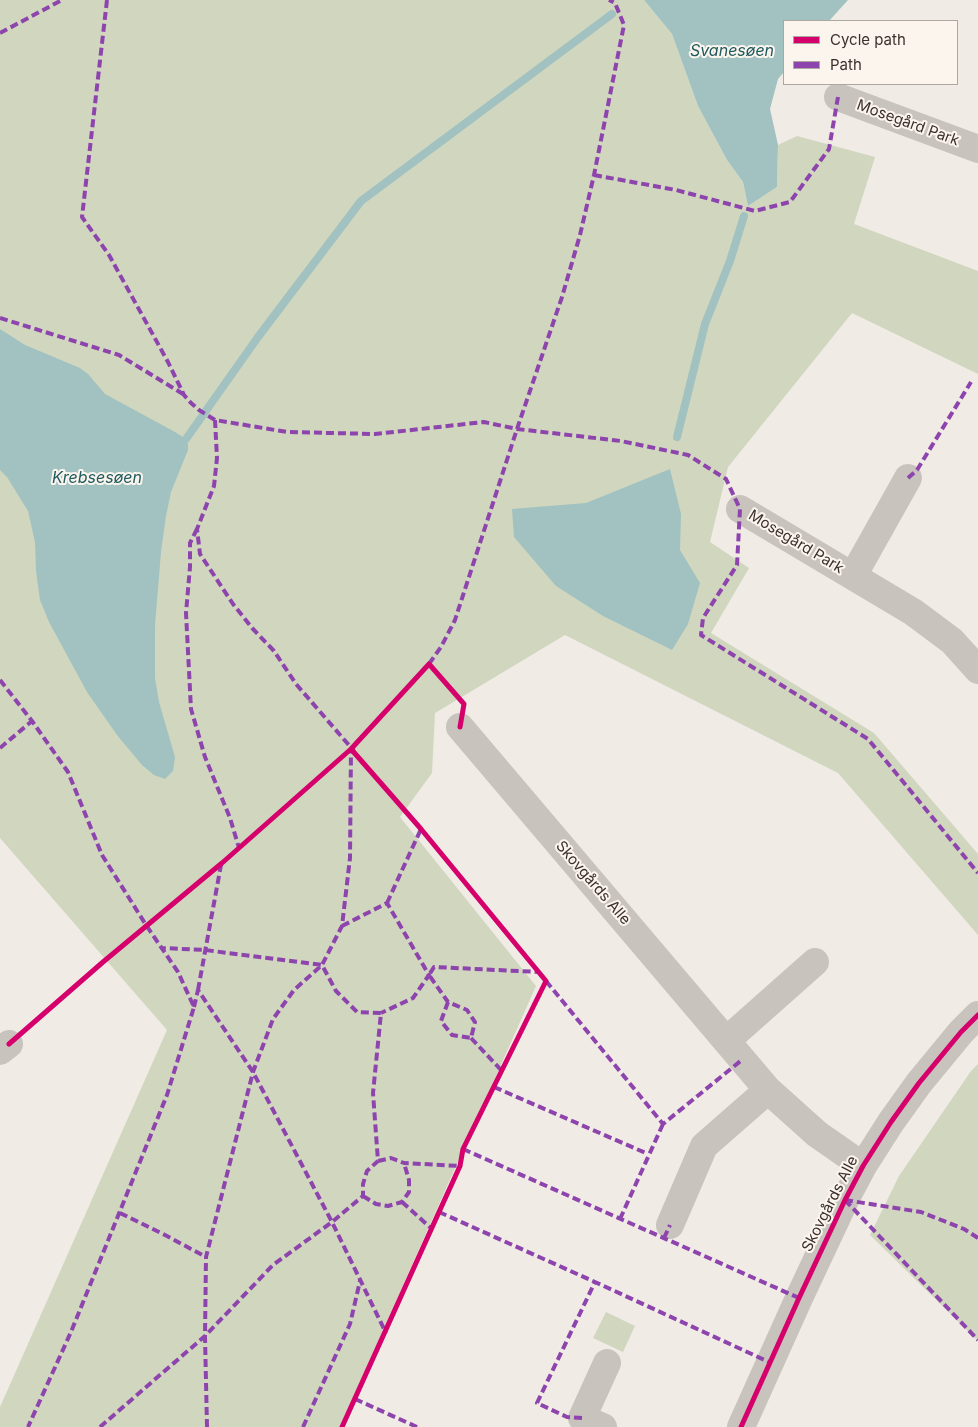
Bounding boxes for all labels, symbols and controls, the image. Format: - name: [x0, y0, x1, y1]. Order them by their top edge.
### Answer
- legend: [783, 20, 958, 85]
- text: Cycle path: [830, 30, 906, 49]
- water label: Svanesøen: [690, 41, 774, 61]
- text: Path: [830, 55, 862, 74]
- street label: Mosegård Park: [854, 96, 962, 150]
- water label: Krebsesøen: [52, 468, 142, 488]
- street label: Mosegård Park: [745, 507, 847, 577]
- street label: Skovgårds Alle: [552, 837, 634, 929]
- street label: Skovgårds Alle: [798, 1153, 862, 1255]

